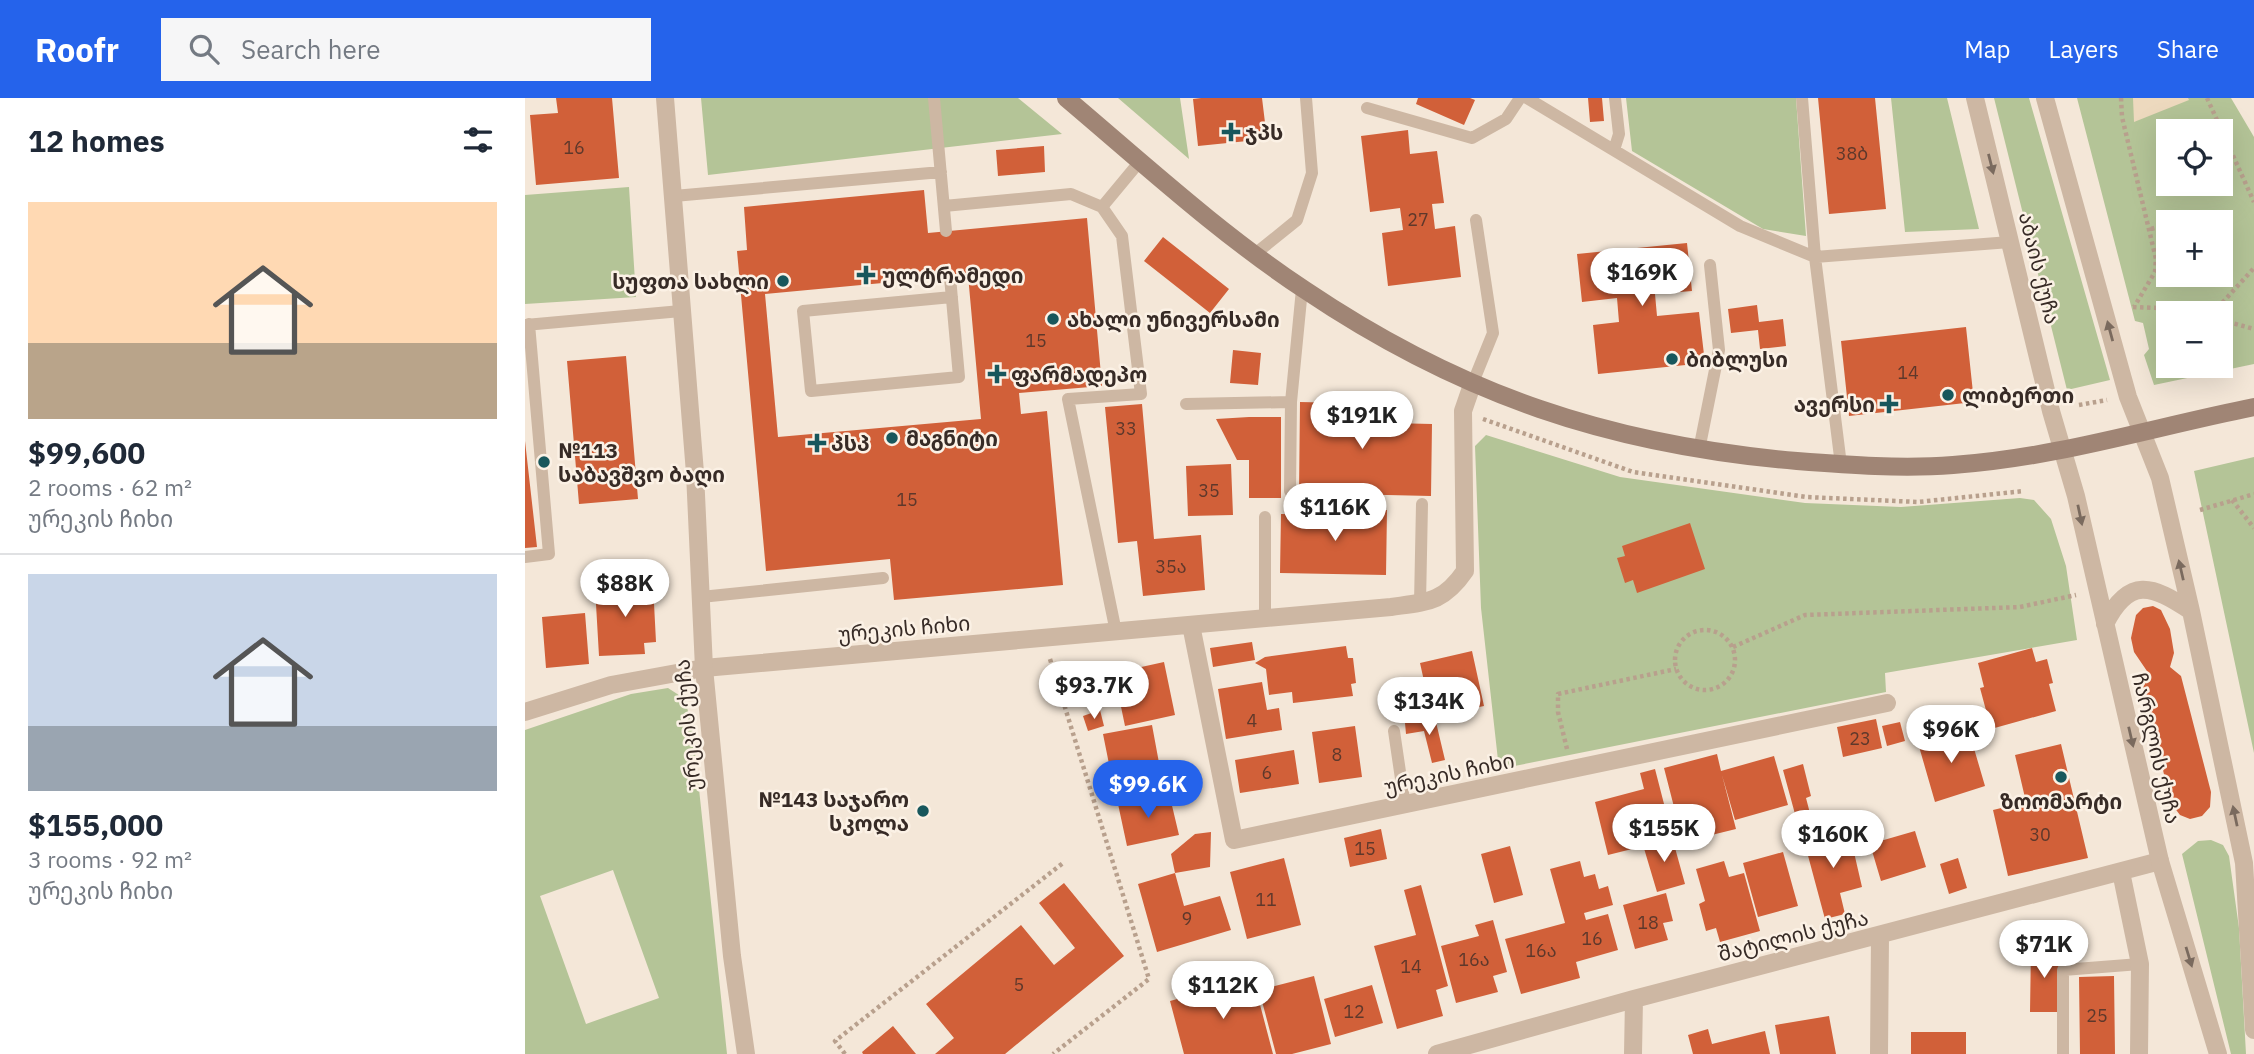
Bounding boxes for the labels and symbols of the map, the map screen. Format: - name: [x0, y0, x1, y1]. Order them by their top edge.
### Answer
- place label: ჯპს: [1245, 118, 1283, 146]
- marker: ჯპს: [1223, 124, 1239, 140]
- house number: 16: [563, 136, 585, 159]
- house number: 38ბ: [1836, 142, 1868, 165]
- one-way arrow: [1986, 153, 1997, 175]
- house number: 27: [1407, 208, 1429, 231]
- street label: აბაის ქუჩა: [2013, 209, 2067, 327]
- pin: $169K: [1593, 248, 1691, 308]
- place label: ულტრამედი: [882, 261, 1023, 289]
- marker: ულტრამედი: [856, 265, 876, 285]
- place label: სუფთა სახლი: [612, 267, 769, 295]
- marker: სუფთა სახლი: [775, 273, 791, 289]
- place label: ახალი უნივერსამი: [1067, 305, 1280, 333]
- marker: ახალი უნივერსამი: [1045, 311, 1061, 327]
- one-way arrow: [2104, 320, 2115, 342]
- house number: 15: [1025, 329, 1047, 352]
- place label: ბიბლუსი: [1686, 345, 1788, 373]
- marker: ბიბლუსი: [1664, 351, 1680, 367]
- place label: ფარმადეპო: [1011, 360, 1147, 388]
- house number: 14: [1897, 361, 1919, 384]
- marker: ფარმადეპო: [989, 366, 1005, 382]
- place label: ლიბერთი: [1962, 381, 2074, 409]
- marker: ლიბერთი: [1940, 387, 1956, 403]
- place label: ავერსი: [1794, 390, 1875, 418]
- pin: $191K: [1313, 392, 1411, 451]
- marker: ავერსი: [1881, 396, 1897, 412]
- house number: 33: [1115, 417, 1137, 440]
- place label: მაგნიტი: [906, 424, 998, 452]
- place label: პსპ: [831, 429, 870, 457]
- marker: მაგნიტი: [884, 430, 900, 446]
- marker: პსპ: [809, 435, 825, 451]
- place label: №113 საბავშვო ბაღი: [558, 436, 725, 488]
- marker: №113 საბავშვო ბაღი: [536, 454, 552, 470]
- house number: 35: [1198, 479, 1220, 502]
- pin: $116K: [1286, 484, 1384, 543]
- house number: 15: [896, 488, 918, 511]
- one-way arrow: [2075, 504, 2086, 526]
- house number: 35ა: [1155, 555, 1187, 578]
- one-way arrow: [2176, 559, 2187, 581]
- pin: $88K: [584, 560, 666, 619]
- street label: ურეკის ჩიხი: [837, 608, 971, 648]
- street label: ურეკის ქუჩა: [667, 658, 707, 792]
- pin: $93.7K: [1037, 662, 1151, 721]
- street label: ჩარგლის ქუჩა: [2126, 670, 2188, 826]
- pin: $134K: [1380, 678, 1478, 737]
- pin: $96K: [1910, 706, 1992, 765]
- house number: 4: [1247, 709, 1258, 732]
- one-way arrow: [2126, 726, 2137, 748]
- house number: 23: [1849, 727, 1871, 750]
- house number: 8: [1332, 743, 1342, 766]
- street label: ურეკის ჩიხი: [1381, 746, 1517, 800]
- pin: $99.6K: [1091, 760, 1205, 820]
- house number: 6: [1262, 761, 1272, 784]
- marker: ზოომარტი: [2053, 769, 2069, 785]
- place label: №143 საჯარო სკოლა: [758, 785, 909, 837]
- place label: ზოომარტი: [2000, 787, 2122, 815]
- marker: №143 საჯარო სკოლა: [915, 803, 931, 819]
- pin: $155K: [1615, 804, 1713, 864]
- one-way arrow: [2229, 805, 2240, 827]
- pin: $160K: [1784, 810, 1882, 870]
- house number: 30: [2029, 823, 2051, 846]
- house number: 15: [1354, 837, 1376, 860]
- house number: 11: [1255, 888, 1277, 911]
- street label: შატილის ქუჩა: [1715, 903, 1871, 967]
- house number: 9: [1182, 907, 1192, 930]
- house number: 18: [1637, 911, 1659, 934]
- pin: $71K: [2003, 920, 2085, 980]
- house number: 16: [1581, 927, 1603, 950]
- house number: 16ა: [1525, 939, 1557, 962]
- one-way arrow: [2184, 946, 2194, 967]
- house number: 16ა: [1458, 948, 1490, 971]
- house number: 14: [1400, 955, 1422, 978]
- pin: $112K: [1174, 962, 1272, 1021]
- house number: 5: [1014, 973, 1024, 996]
- house number: 12: [1343, 1000, 1365, 1023]
- house number: 25: [2086, 1004, 2108, 1027]

